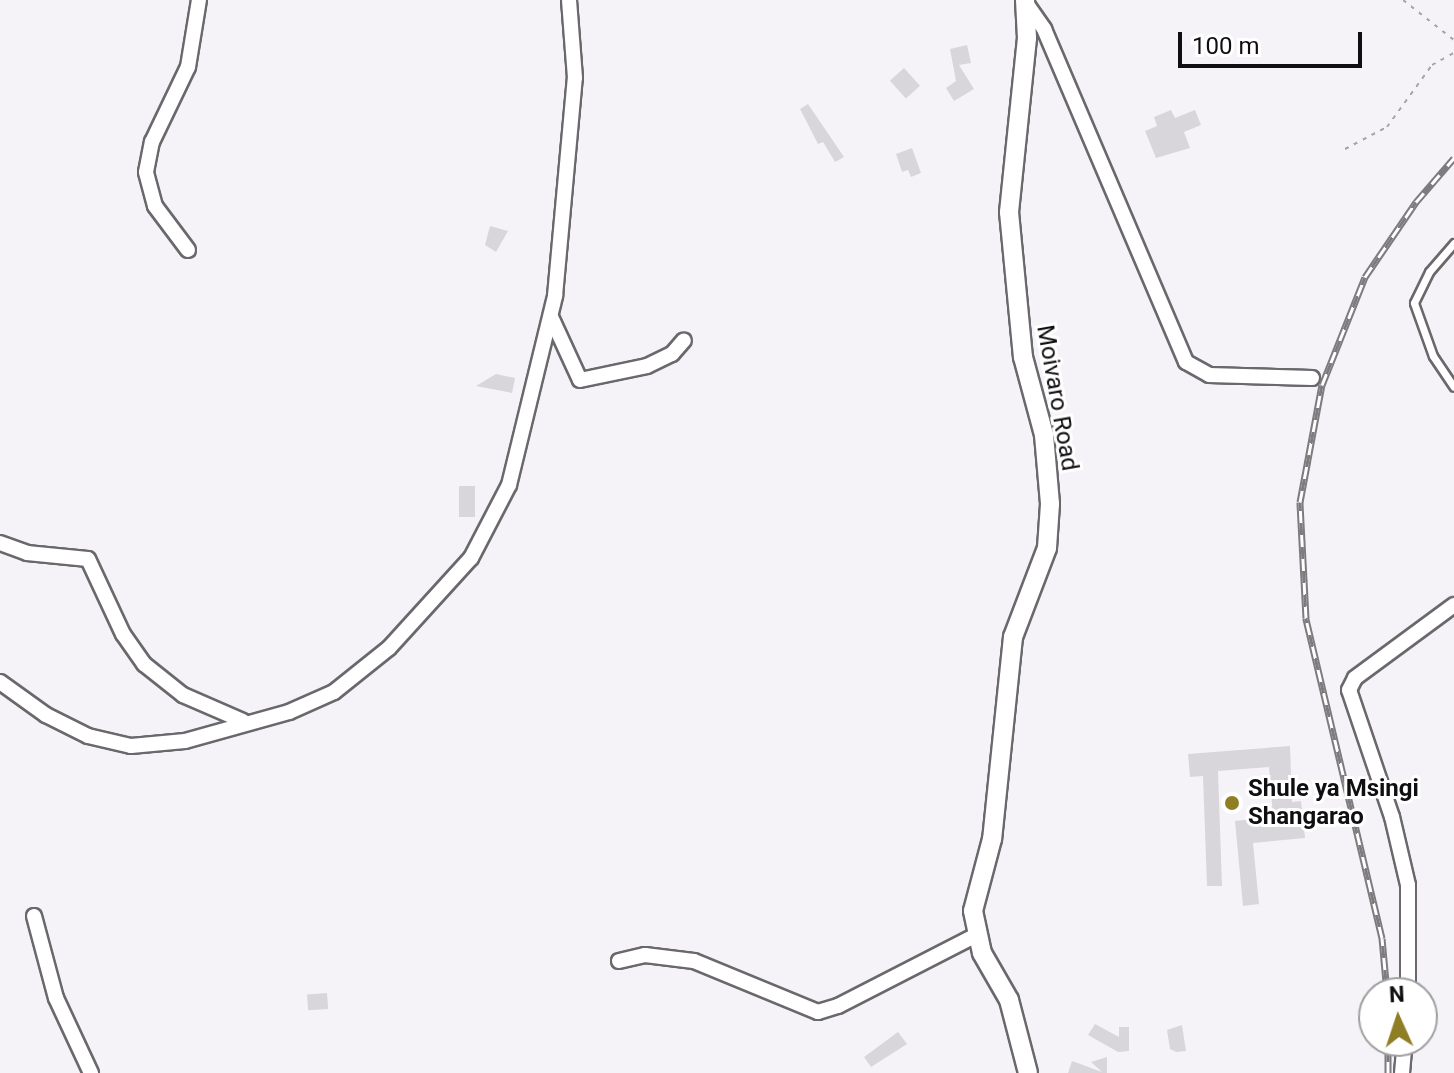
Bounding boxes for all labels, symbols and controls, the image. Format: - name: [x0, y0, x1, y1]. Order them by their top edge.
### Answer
- scale bar: [1182, 16, 1366, 66]
- text: 100 m: [1192, 32, 1259, 60]
- street label: Moivaro Road: [1030, 323, 1084, 473]
- place label: Shule ya Msingi Shangarao: [1248, 775, 1419, 831]
- marker: Shule ya Msingi Shangarao: [1223, 794, 1241, 812]
- north arrow: [1358, 977, 1438, 1057]
- text: N: [1388, 982, 1405, 1007]

